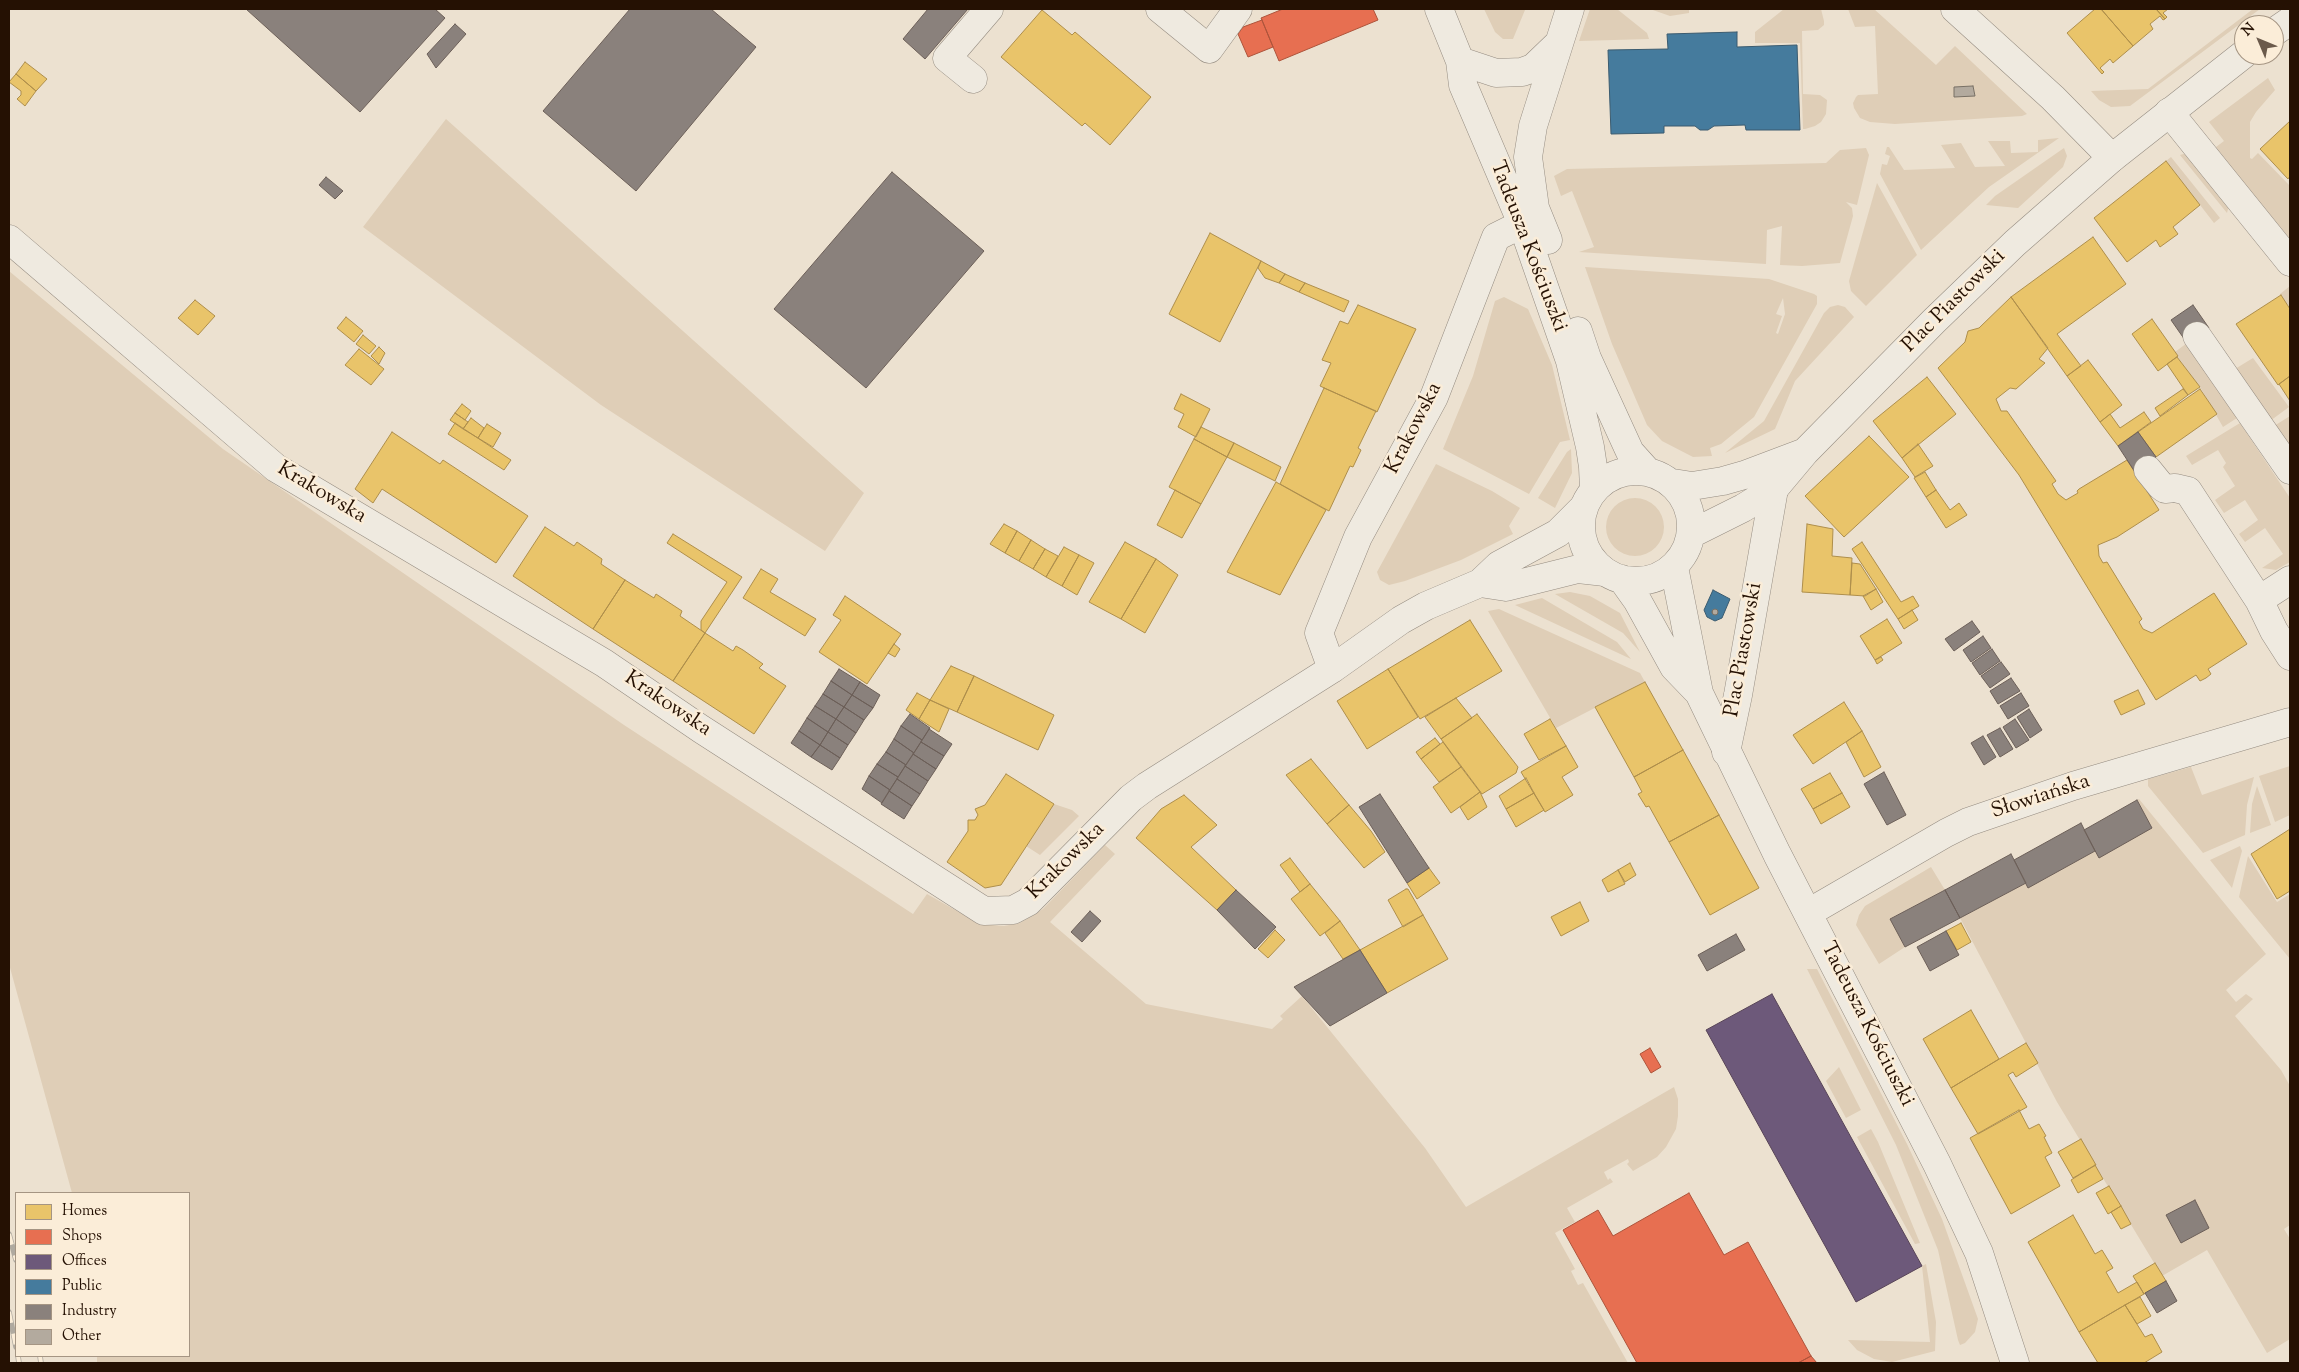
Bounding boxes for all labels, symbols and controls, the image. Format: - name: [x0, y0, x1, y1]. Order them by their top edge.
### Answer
- north arrow: [2234, 15, 2284, 65]
- text: N: [2238, 19, 2260, 41]
- street label: Tadeusza Kościuszki: [1483, 158, 1571, 336]
- street label: Plac Piastowski: [1898, 245, 2012, 359]
- street label: Krakowska: [1381, 379, 1449, 479]
- street label: Krakowska: [272, 458, 370, 530]
- street label: Plac Piastowski: [1721, 581, 1769, 719]
- street label: Krakowska: [619, 667, 715, 743]
- street label: Słowiańska: [1989, 770, 2093, 826]
- street label: Krakowska: [1023, 818, 1111, 906]
- street label: Tadeusza Kościuszki: [1814, 939, 1918, 1111]
- legend: [15, 1192, 190, 1357]
- text: Homes: [62, 1201, 107, 1222]
- text: Shops: [62, 1226, 102, 1247]
- text: Offices: [62, 1251, 107, 1272]
- text: Public: [62, 1276, 102, 1297]
- text: Industry: [62, 1301, 117, 1322]
- text: Other: [62, 1326, 101, 1347]

